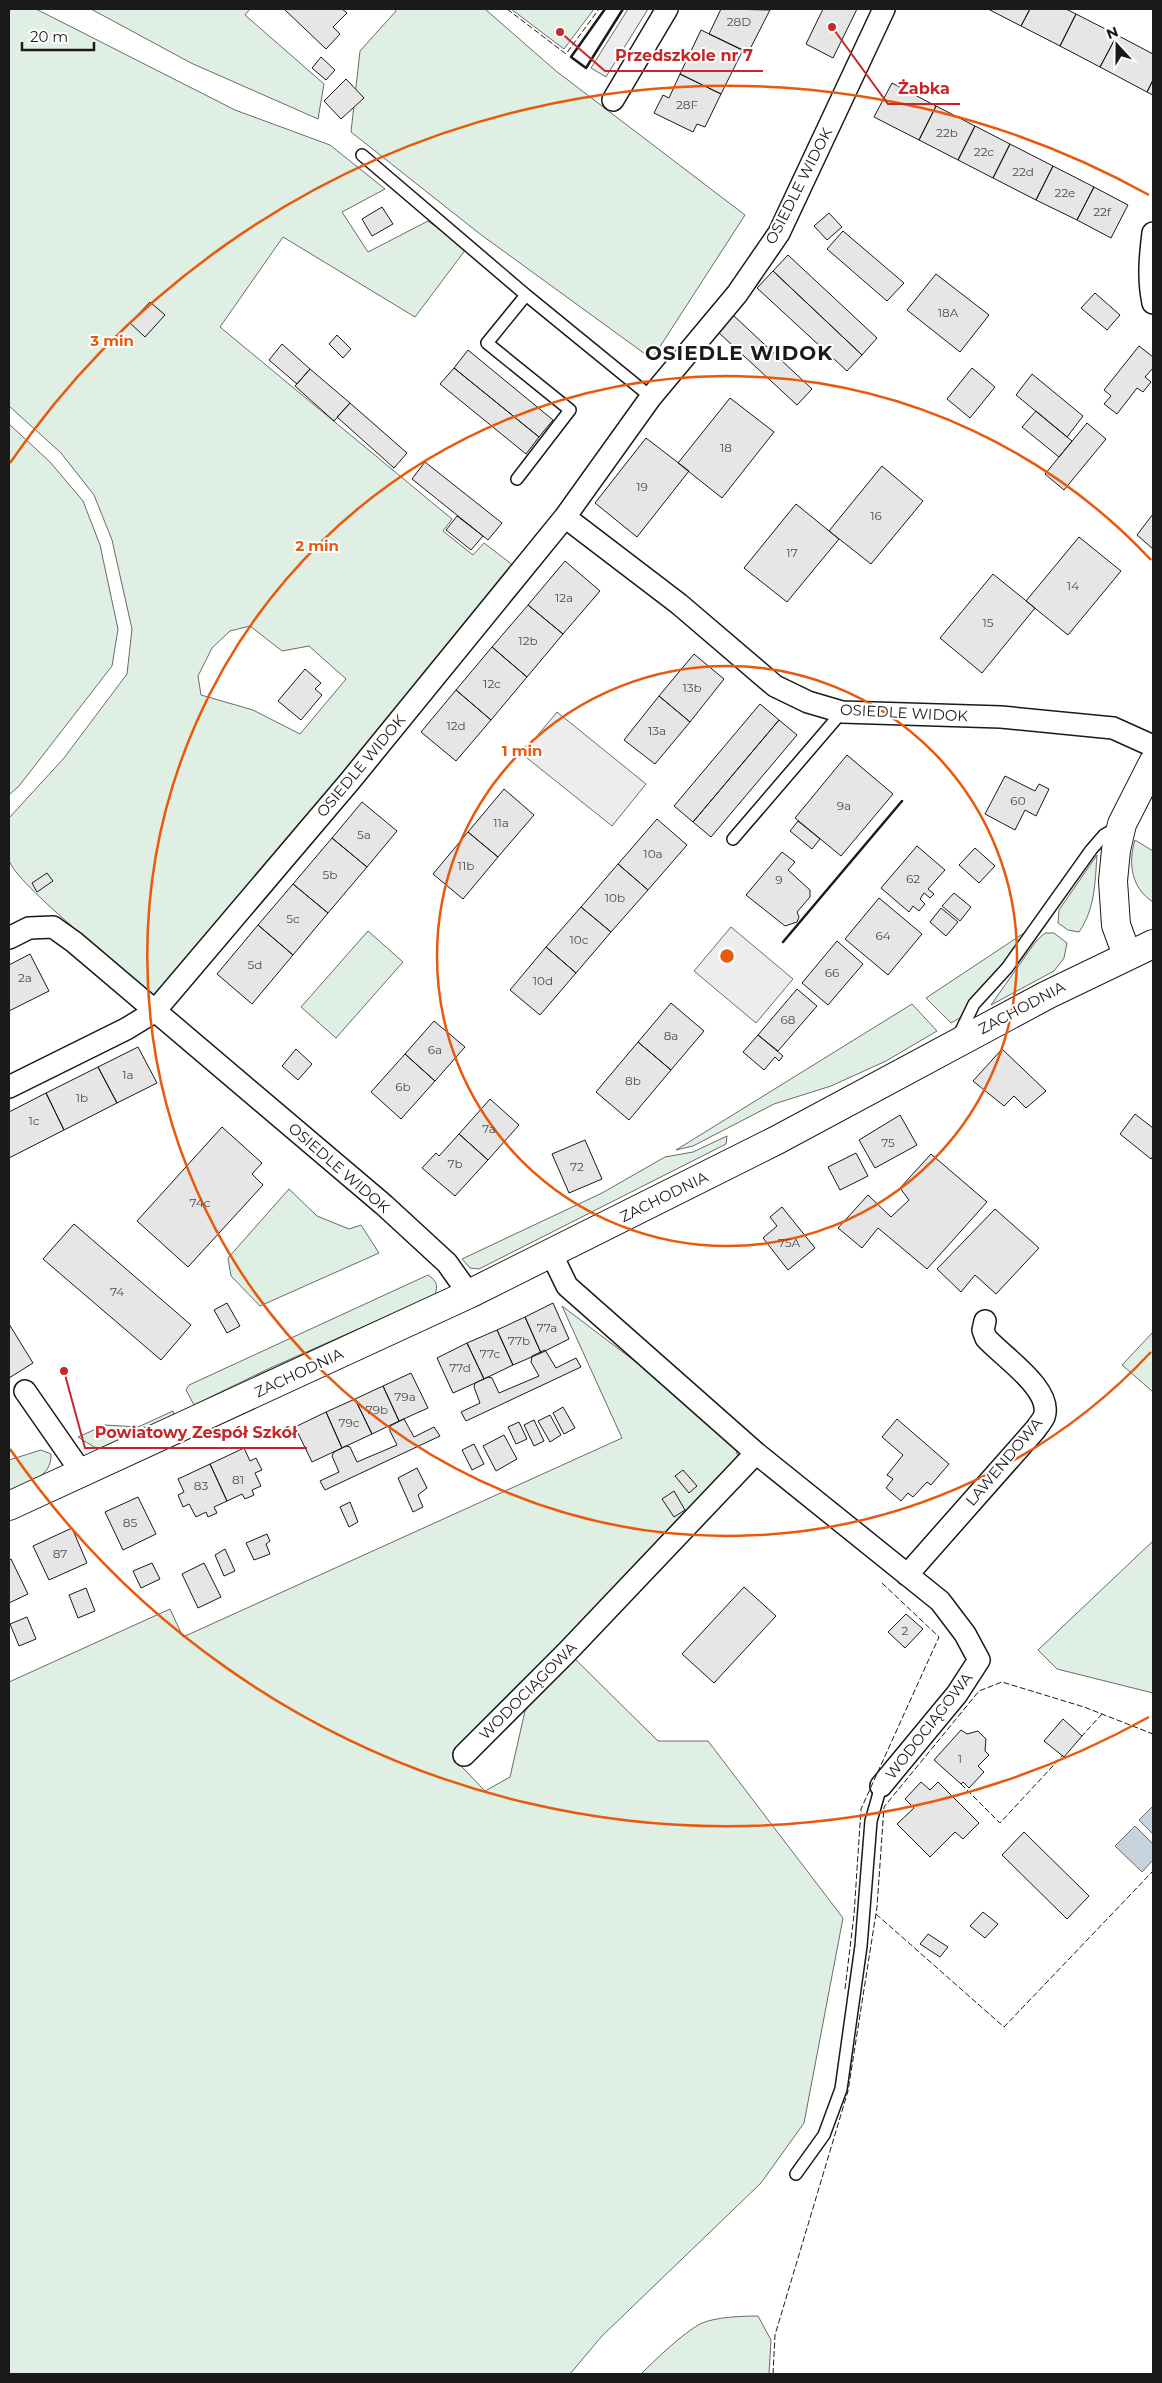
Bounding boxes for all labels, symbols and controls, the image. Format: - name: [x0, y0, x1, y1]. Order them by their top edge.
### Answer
- house number: 28D: [727, 14, 751, 29]
- scale bar: [22, 20, 95, 52]
- north arrow: [1092, 20, 1142, 70]
- text: N: [1104, 22, 1121, 43]
- text: 20 m: [30, 27, 68, 46]
- callout: Przedszkole nr 7: [605, 40, 763, 71]
- text: Przedszkole nr 7: [615, 46, 753, 65]
- callout: Żabka: [888, 73, 960, 104]
- text: Żabka: [898, 79, 950, 98]
- house number: 28F: [676, 97, 698, 112]
- street label: OSIEDLE WIDOK: [761, 124, 836, 247]
- house number: 22b: [936, 125, 958, 140]
- house number: 22c: [974, 144, 994, 159]
- house number: 22d: [1012, 164, 1034, 179]
- house number: 22e: [1055, 185, 1075, 200]
- house number: 22f: [1093, 204, 1112, 219]
- house number: 18A: [938, 305, 959, 320]
- text: 3 min: [89, 331, 134, 350]
- district label: OSIEDLE WIDOK: [645, 341, 833, 365]
- house number: 18: [720, 440, 732, 455]
- house number: 19: [636, 479, 648, 494]
- house number: 16: [870, 508, 882, 523]
- text: 2 min: [295, 536, 339, 555]
- house number: 17: [786, 545, 798, 560]
- house number: 14: [1067, 578, 1079, 593]
- house number: 12a: [555, 590, 573, 605]
- house number: 15: [982, 615, 994, 630]
- house number: 12b: [518, 633, 538, 648]
- house number: 12c: [483, 676, 501, 691]
- house number: 13b: [682, 680, 702, 695]
- street label: OSIEDLE WIDOK: [840, 700, 969, 725]
- street label: OSIEDLE WIDOK: [312, 710, 409, 821]
- house number: 12d: [446, 718, 466, 733]
- house number: 13a: [648, 723, 666, 738]
- text: 1 min: [502, 741, 542, 760]
- house number: 60: [1010, 793, 1026, 808]
- house number: 9a: [837, 798, 851, 813]
- house number: 11a: [493, 815, 509, 830]
- house number: 5a: [357, 827, 371, 842]
- house number: 10a: [643, 846, 663, 861]
- house number: 11b: [458, 858, 474, 873]
- house number: 5b: [323, 867, 337, 882]
- house number: 62: [906, 871, 920, 886]
- house number: 9: [775, 872, 783, 887]
- house number: 10b: [605, 890, 625, 905]
- house number: 5c: [286, 911, 300, 926]
- house number: 64: [875, 928, 891, 943]
- house number: 10c: [569, 932, 589, 947]
- centre of rings: [718, 947, 736, 965]
- house number: 5d: [248, 957, 262, 972]
- house number: 66: [825, 965, 839, 980]
- house number: 2a: [18, 970, 32, 985]
- house number: 10d: [533, 973, 553, 988]
- street label: ZACHODNIA: [975, 977, 1069, 1038]
- house number: 68: [781, 1012, 796, 1027]
- house number: 8a: [664, 1028, 678, 1043]
- house number: 6a: [428, 1042, 442, 1057]
- house number: 1a: [122, 1067, 134, 1082]
- house number: 8b: [625, 1073, 641, 1088]
- house number: 6b: [395, 1079, 411, 1094]
- house number: 1b: [76, 1090, 88, 1105]
- house number: 1c: [28, 1113, 40, 1128]
- street label: OSIEDLE WIDOK: [285, 1118, 394, 1217]
- house number: 7a: [482, 1121, 496, 1136]
- house number: 75: [881, 1135, 895, 1150]
- house number: 7b: [447, 1156, 463, 1171]
- house number: 72: [570, 1159, 584, 1174]
- street label: ZACHODNIA: [617, 1167, 711, 1226]
- house number: 74c: [189, 1195, 211, 1210]
- house number: 75A: [778, 1235, 801, 1250]
- house number: 74: [110, 1284, 124, 1299]
- house number: 77a: [537, 1320, 557, 1335]
- house number: 77b: [508, 1333, 530, 1348]
- street label: ZACHODNIA: [251, 1344, 346, 1401]
- house number: 77c: [480, 1346, 500, 1361]
- house number: 77d: [449, 1360, 471, 1375]
- house number: 79a: [394, 1389, 416, 1404]
- house number: 79b: [366, 1402, 388, 1417]
- street label: LAWENDOWA: [961, 1414, 1046, 1510]
- house number: 79c: [338, 1415, 360, 1430]
- callout: Powiatowy Zespół Szkół: [85, 1417, 307, 1448]
- text: Powiatowy Zespół Szkół: [95, 1423, 298, 1442]
- house number: 81: [232, 1472, 244, 1487]
- house number: 83: [194, 1478, 208, 1493]
- house number: 85: [123, 1515, 137, 1530]
- house number: 87: [53, 1546, 67, 1561]
- house number: 2: [902, 1623, 909, 1638]
- street label: WODOCIĄGOWA: [475, 1638, 581, 1743]
- street label: WODOCIĄGOWA: [881, 1668, 976, 1783]
- house number: 1: [958, 1751, 962, 1766]

